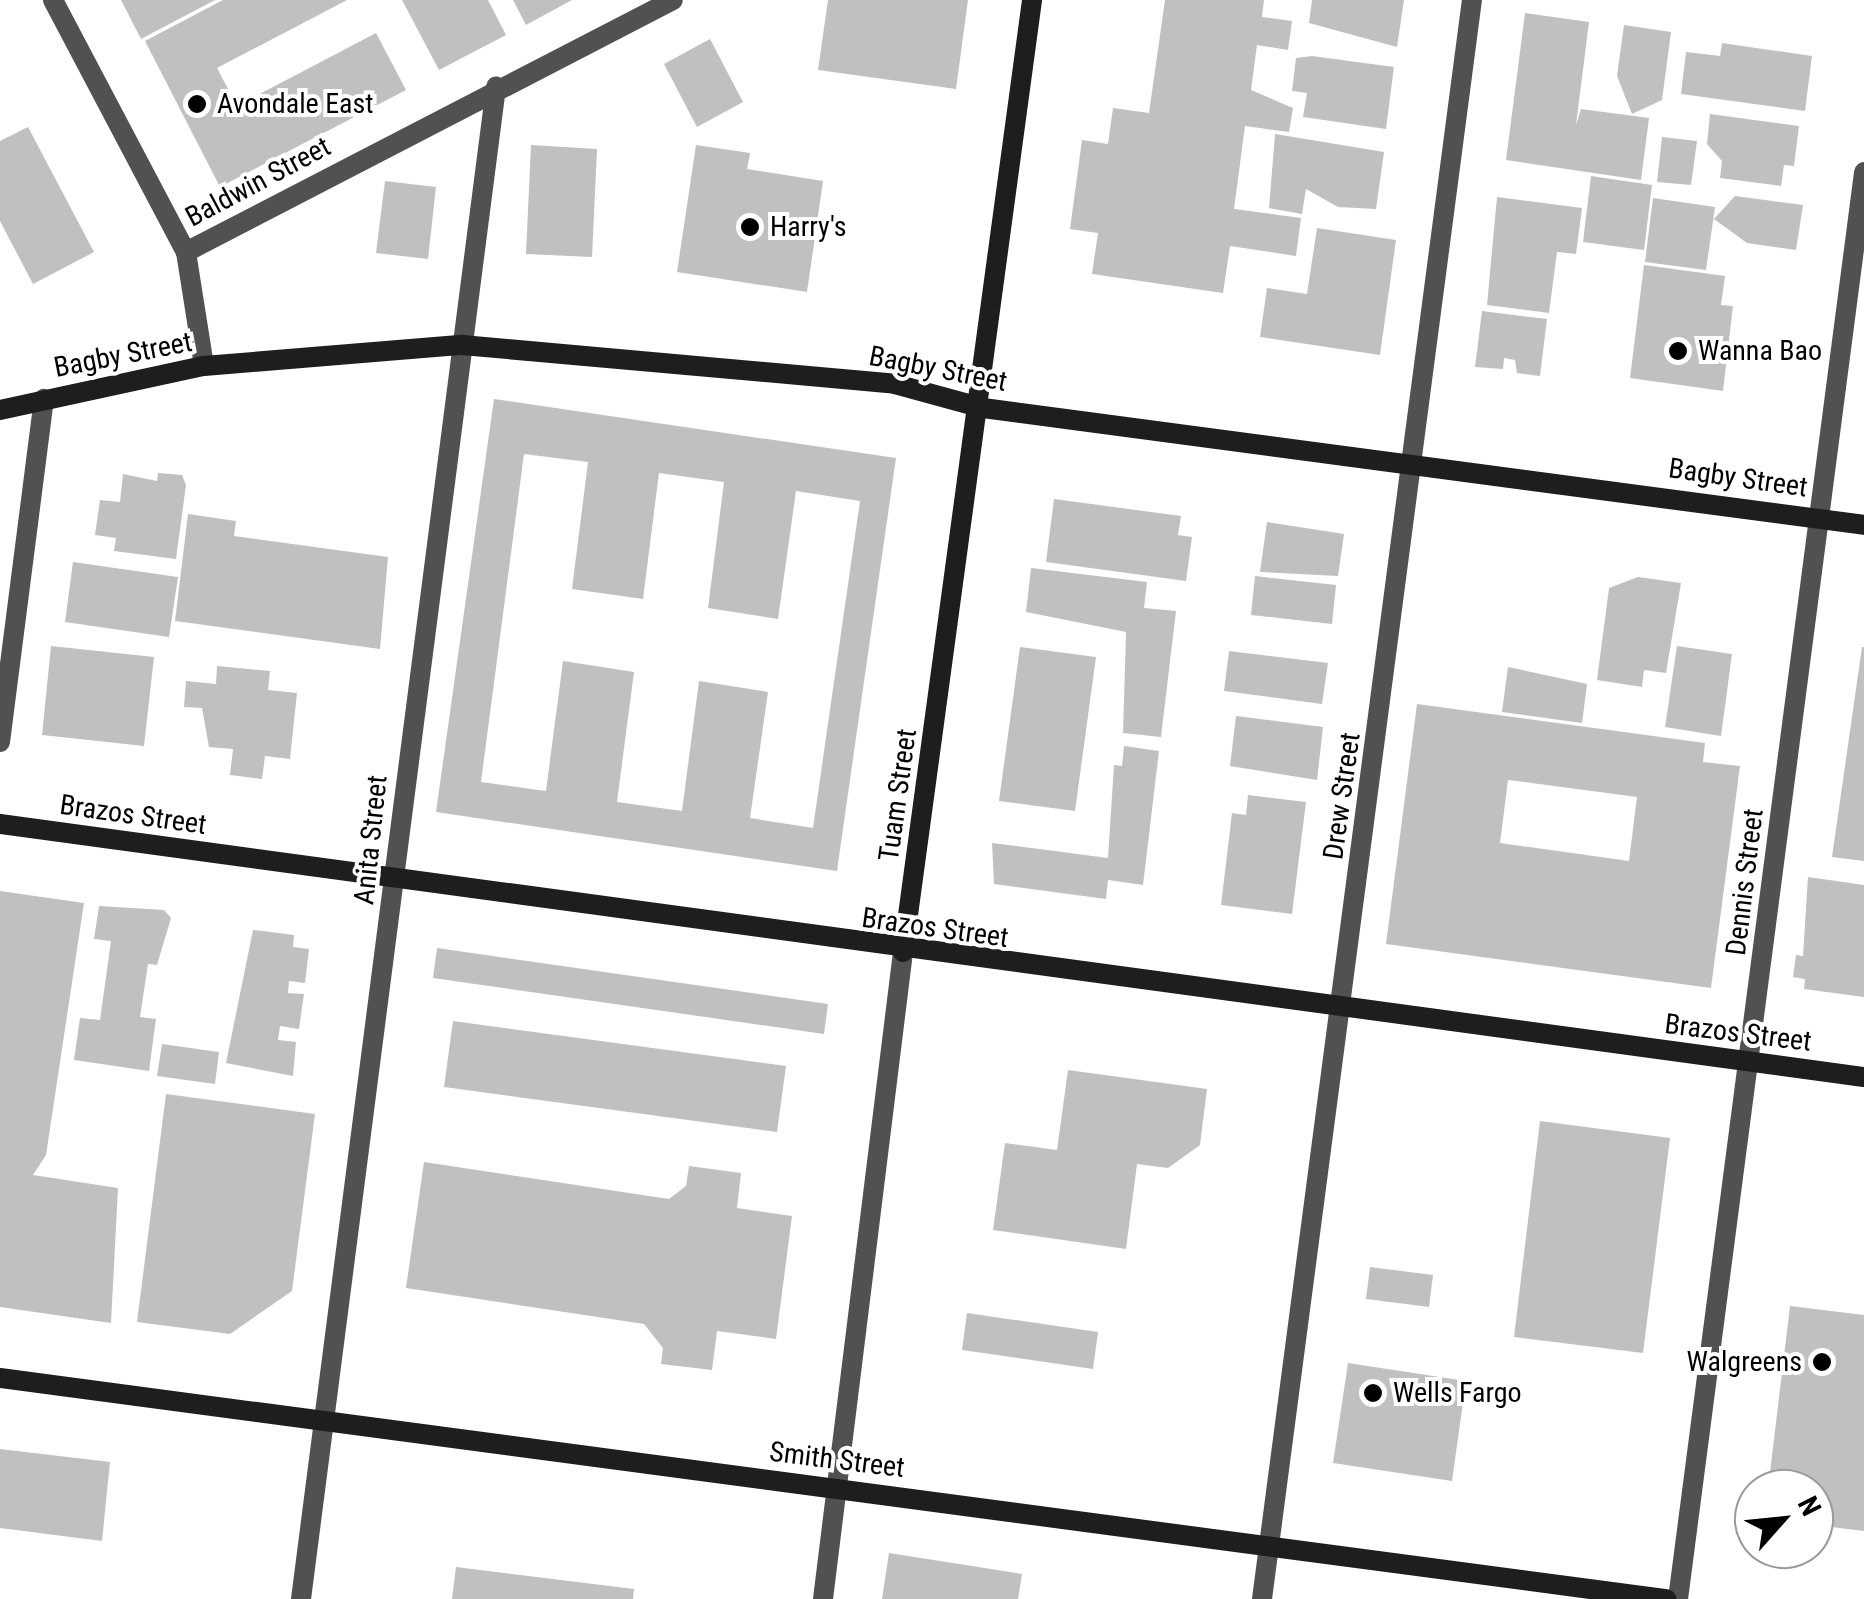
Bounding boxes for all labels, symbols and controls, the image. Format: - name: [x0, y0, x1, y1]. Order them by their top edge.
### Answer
- place label: Avondale East: [217, 87, 374, 121]
- marker: Avondale East: [186, 93, 208, 115]
- street label: Baldwin Street: [180, 130, 336, 234]
- place label: Harry's: [770, 210, 847, 244]
- marker: Harry's: [739, 216, 761, 238]
- street label: Bagby Street: [51, 325, 195, 385]
- place label: Wanna Bao: [1698, 334, 1822, 368]
- street label: Bagby Street: [866, 339, 1010, 399]
- marker: Wanna Bao: [1667, 340, 1689, 362]
- street label: Bagby Street: [1666, 452, 1810, 504]
- street label: Tuam Street: [872, 727, 924, 863]
- street label: Drew Street: [1316, 730, 1368, 862]
- street label: Anita Street: [348, 774, 394, 906]
- street label: Brazos Street: [58, 788, 208, 842]
- street label: Dennis Street: [1719, 807, 1771, 957]
- street label: Brazos Street: [860, 901, 1010, 955]
- street label: Brazos Street: [1663, 1007, 1813, 1059]
- place label: Walgreens: [1687, 1345, 1802, 1379]
- marker: Walgreens: [1811, 1351, 1833, 1373]
- place label: Wells Fargo: [1393, 1376, 1522, 1410]
- marker: Wells Fargo: [1362, 1382, 1384, 1404]
- street label: Smith Street: [768, 1435, 906, 1485]
- north arrow: [1734, 1469, 1834, 1569]
- text: N: [1791, 1491, 1828, 1521]

